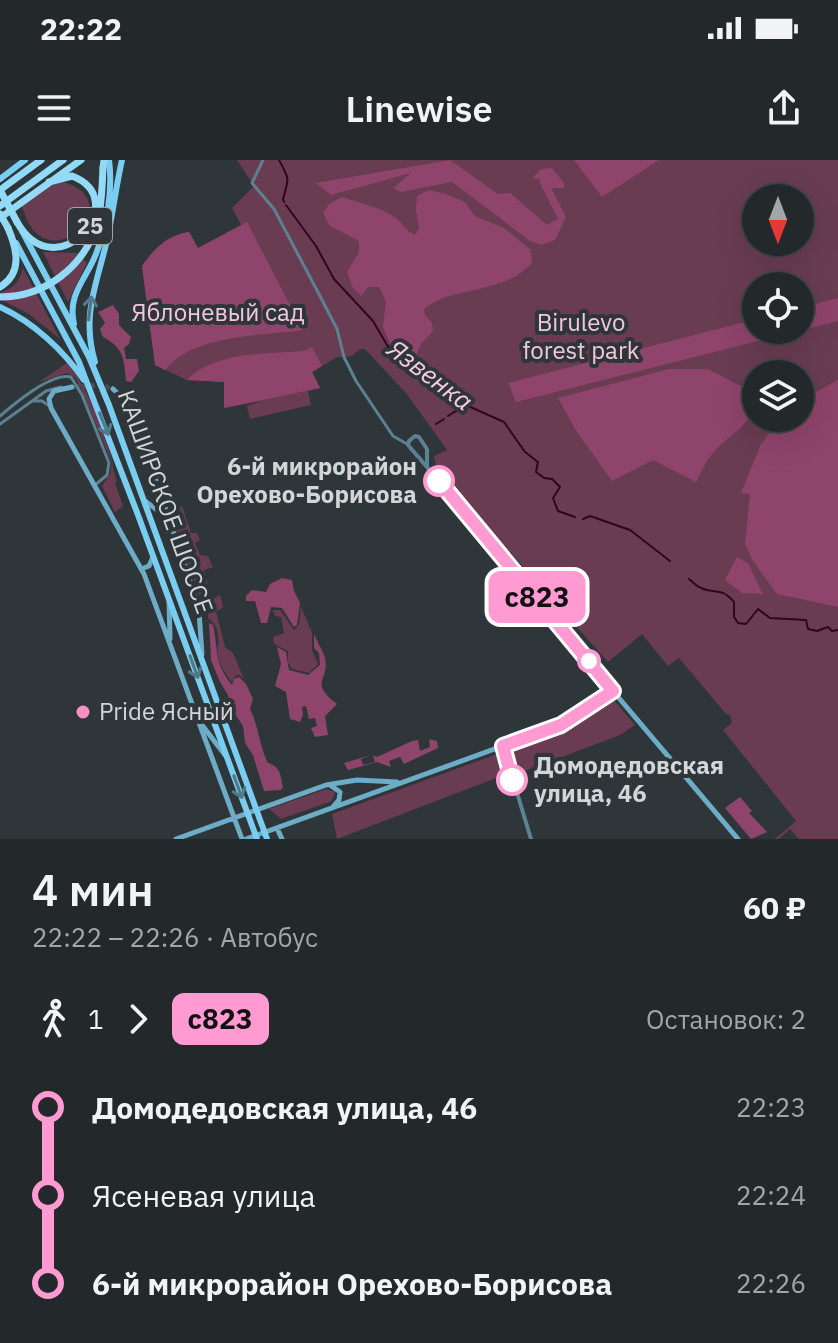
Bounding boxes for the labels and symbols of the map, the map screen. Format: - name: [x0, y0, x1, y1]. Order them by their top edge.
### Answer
- north arrow: [742, 184, 814, 256]
- road number: 25: [68, 208, 112, 244]
- one-way arrow: [83, 296, 98, 321]
- park label: Яблоневый сад: [131, 296, 305, 328]
- park label: Birulevo forest park: [523, 306, 640, 366]
- water label: Язвенка: [380, 330, 480, 418]
- street label: КАШИРСКОЕ ШОССЕ: [111, 385, 221, 618]
- one-way arrow: [98, 411, 112, 436]
- place label: 6-й микрорайон Орехово-Борисова: [196, 450, 417, 510]
- marker: 6-й микрорайон Орехово-Борисова: [424, 466, 454, 496]
- line badge: с823: [481, 571, 593, 623]
- unlabelled marker: [578, 650, 600, 672]
- one-way arrow: [188, 654, 203, 679]
- place label: Pride Ясный: [99, 695, 234, 727]
- marker: Pride Ясный: [74, 703, 92, 721]
- place label: Домодедовская улица, 46: [534, 749, 724, 809]
- marker: Домодедовская улица, 46: [497, 765, 527, 795]
- one-way arrow: [232, 774, 247, 799]

